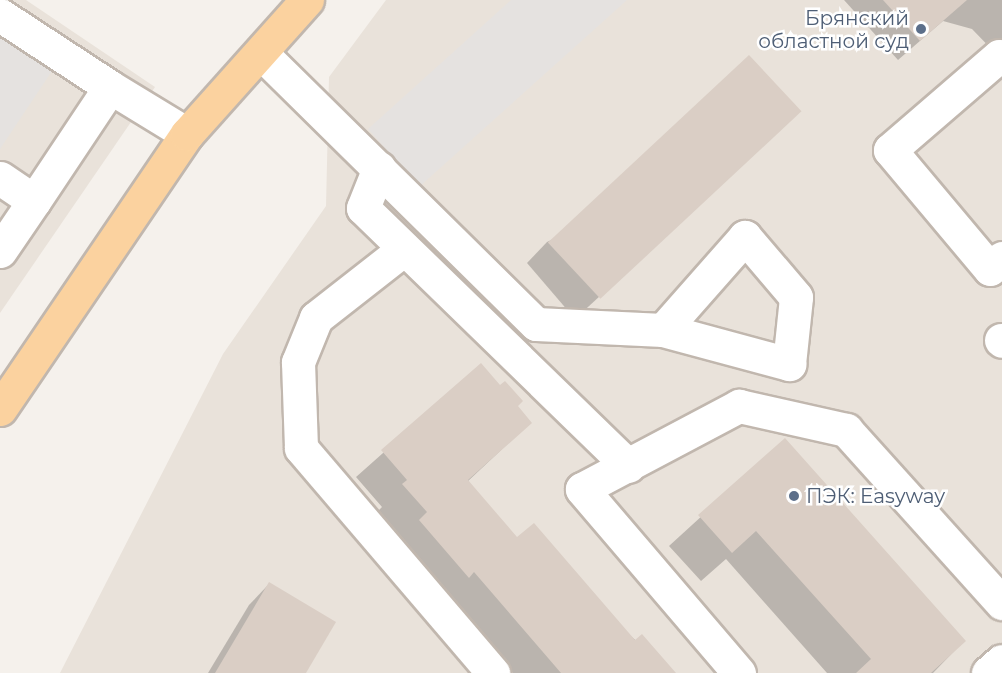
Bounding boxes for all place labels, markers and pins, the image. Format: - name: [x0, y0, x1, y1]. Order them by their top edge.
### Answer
- place label: Брянский областной суд: [758, 6, 909, 53]
- marker: Брянский областной суд: [914, 22, 928, 36]
- place label: ПЭК: Easyway: [806, 484, 945, 508]
- marker: ПЭК: Easyway: [787, 489, 801, 503]

